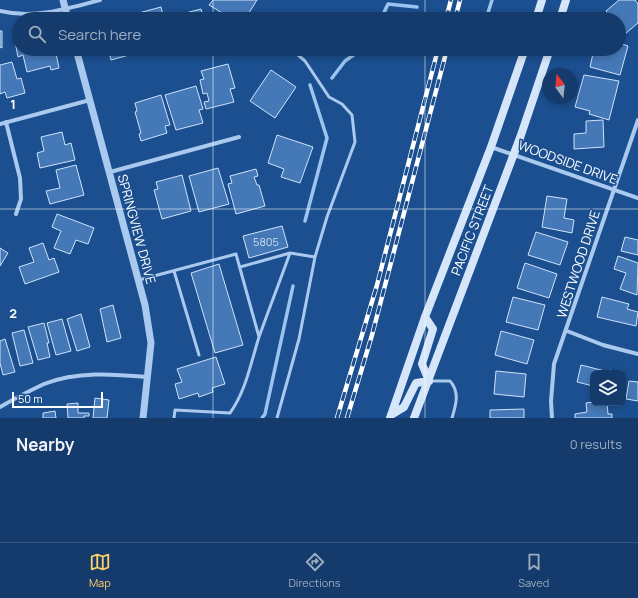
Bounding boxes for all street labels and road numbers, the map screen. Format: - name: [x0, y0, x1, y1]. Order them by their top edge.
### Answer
- street label: WOODSIDE DRIVE: [516, 136, 620, 188]
- street label: SPRINGVIEW DRIVE: [114, 172, 160, 286]
- street label: PACIFIC STREET: [446, 182, 498, 278]
- street label: WESTWOOD DRIVE: [552, 208, 604, 320]

